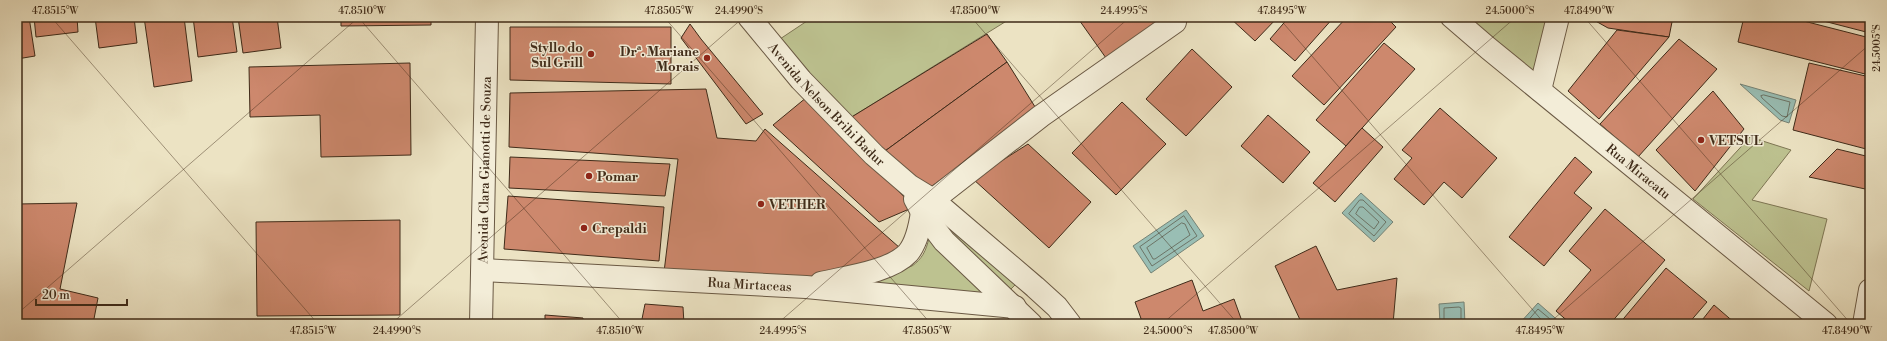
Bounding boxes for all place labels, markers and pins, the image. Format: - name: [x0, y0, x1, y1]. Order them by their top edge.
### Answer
- place label: Styllo do Sul Grill: [530, 40, 584, 71]
- place label: Drª. Mariane Morais: [620, 44, 699, 75]
- marker: Styllo do Sul Grill: [586, 49, 596, 59]
- marker: Drª. Mariane Morais: [702, 53, 712, 63]
- place label: VETSUL: [1708, 133, 1763, 149]
- marker: VETSUL: [1696, 135, 1706, 145]
- place label: Pomar: [597, 169, 639, 185]
- marker: Pomar: [584, 171, 594, 181]
- place label: VETHER: [768, 197, 826, 213]
- marker: VETHER: [756, 199, 766, 209]
- place label: Crepaldi: [592, 221, 647, 237]
- marker: Crepaldi: [579, 223, 589, 233]

